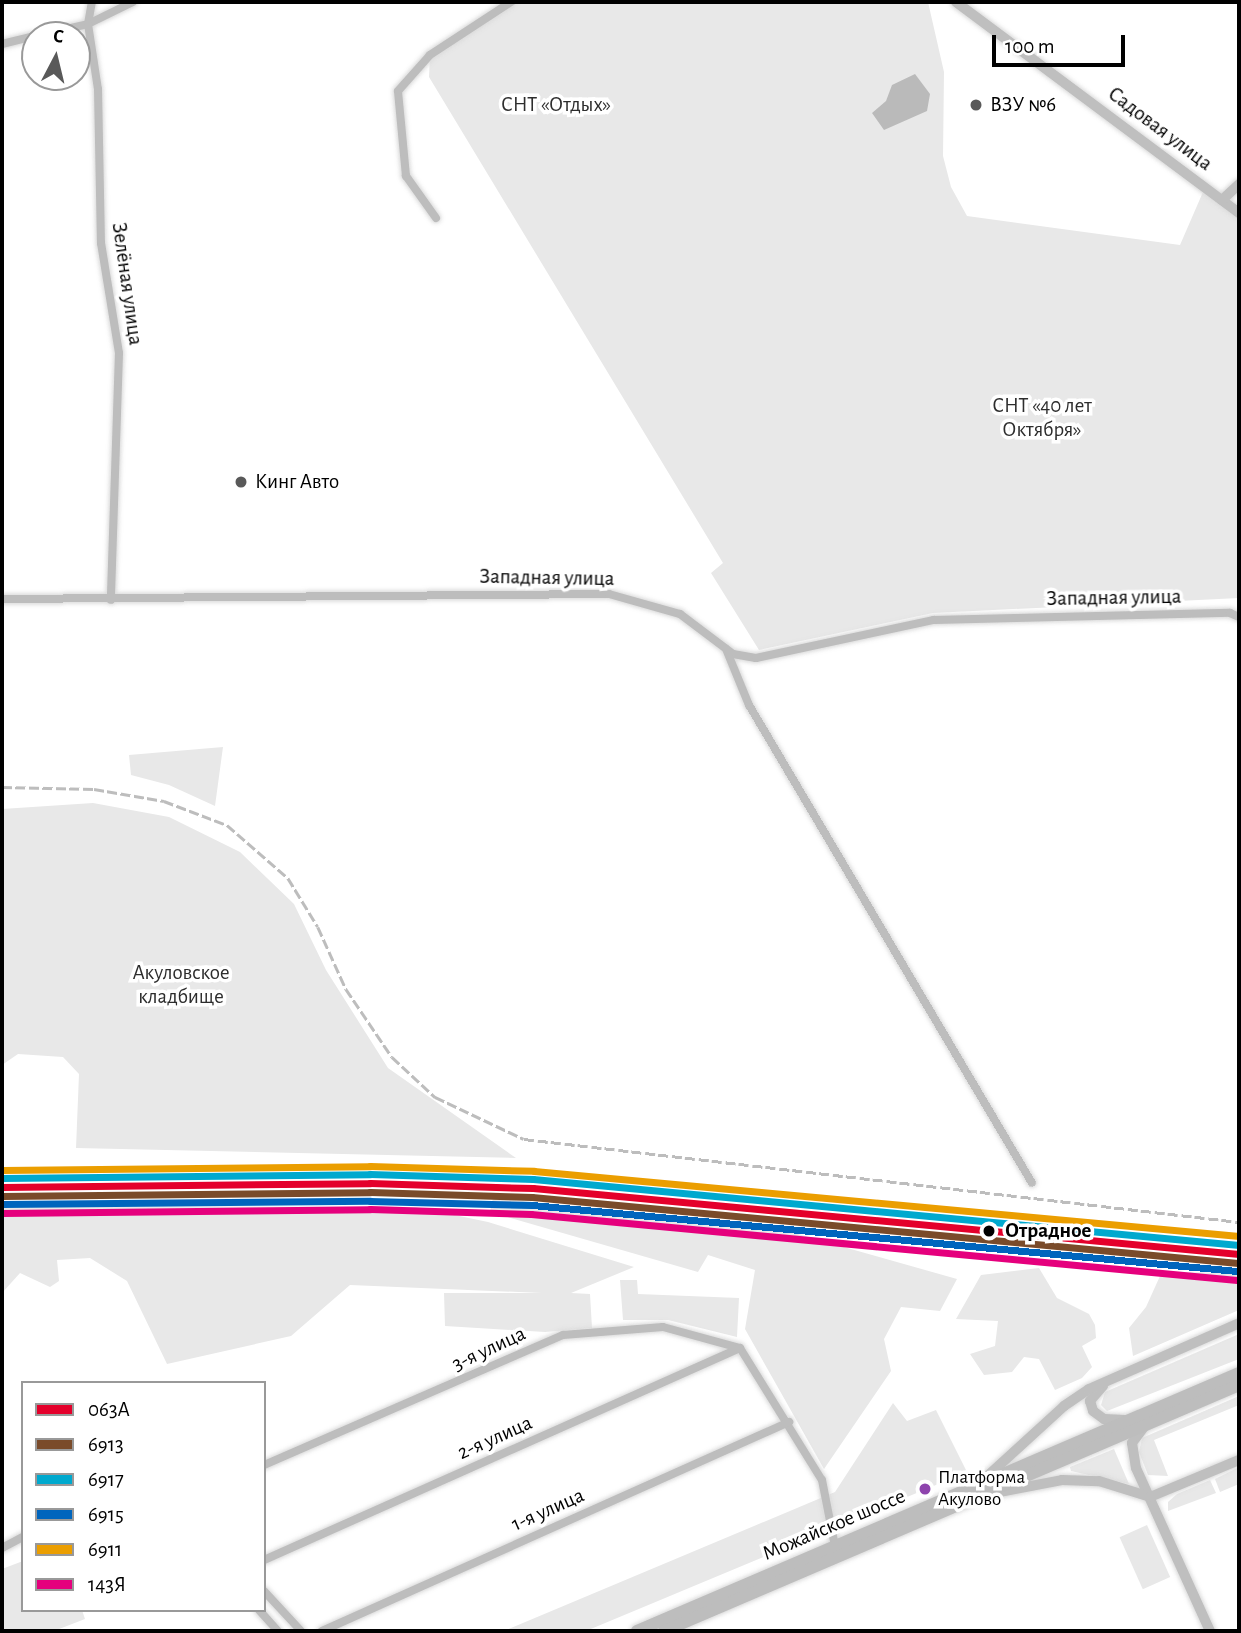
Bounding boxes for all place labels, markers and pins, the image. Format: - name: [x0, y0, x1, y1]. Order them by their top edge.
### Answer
- place label: ВЗУ №6: [990, 92, 1056, 118]
- marker: ВЗУ №6: [968, 97, 984, 113]
- place label: Кинг Авто: [255, 469, 339, 495]
- marker: Кинг Авто: [233, 474, 249, 490]
- place label: Отрадное: [1005, 1218, 1091, 1244]
- marker: Отрадное: [979, 1221, 999, 1241]
- place label: Платформа Акулово: [938, 1467, 1025, 1511]
- marker: Платформа Акулово: [918, 1482, 932, 1496]

